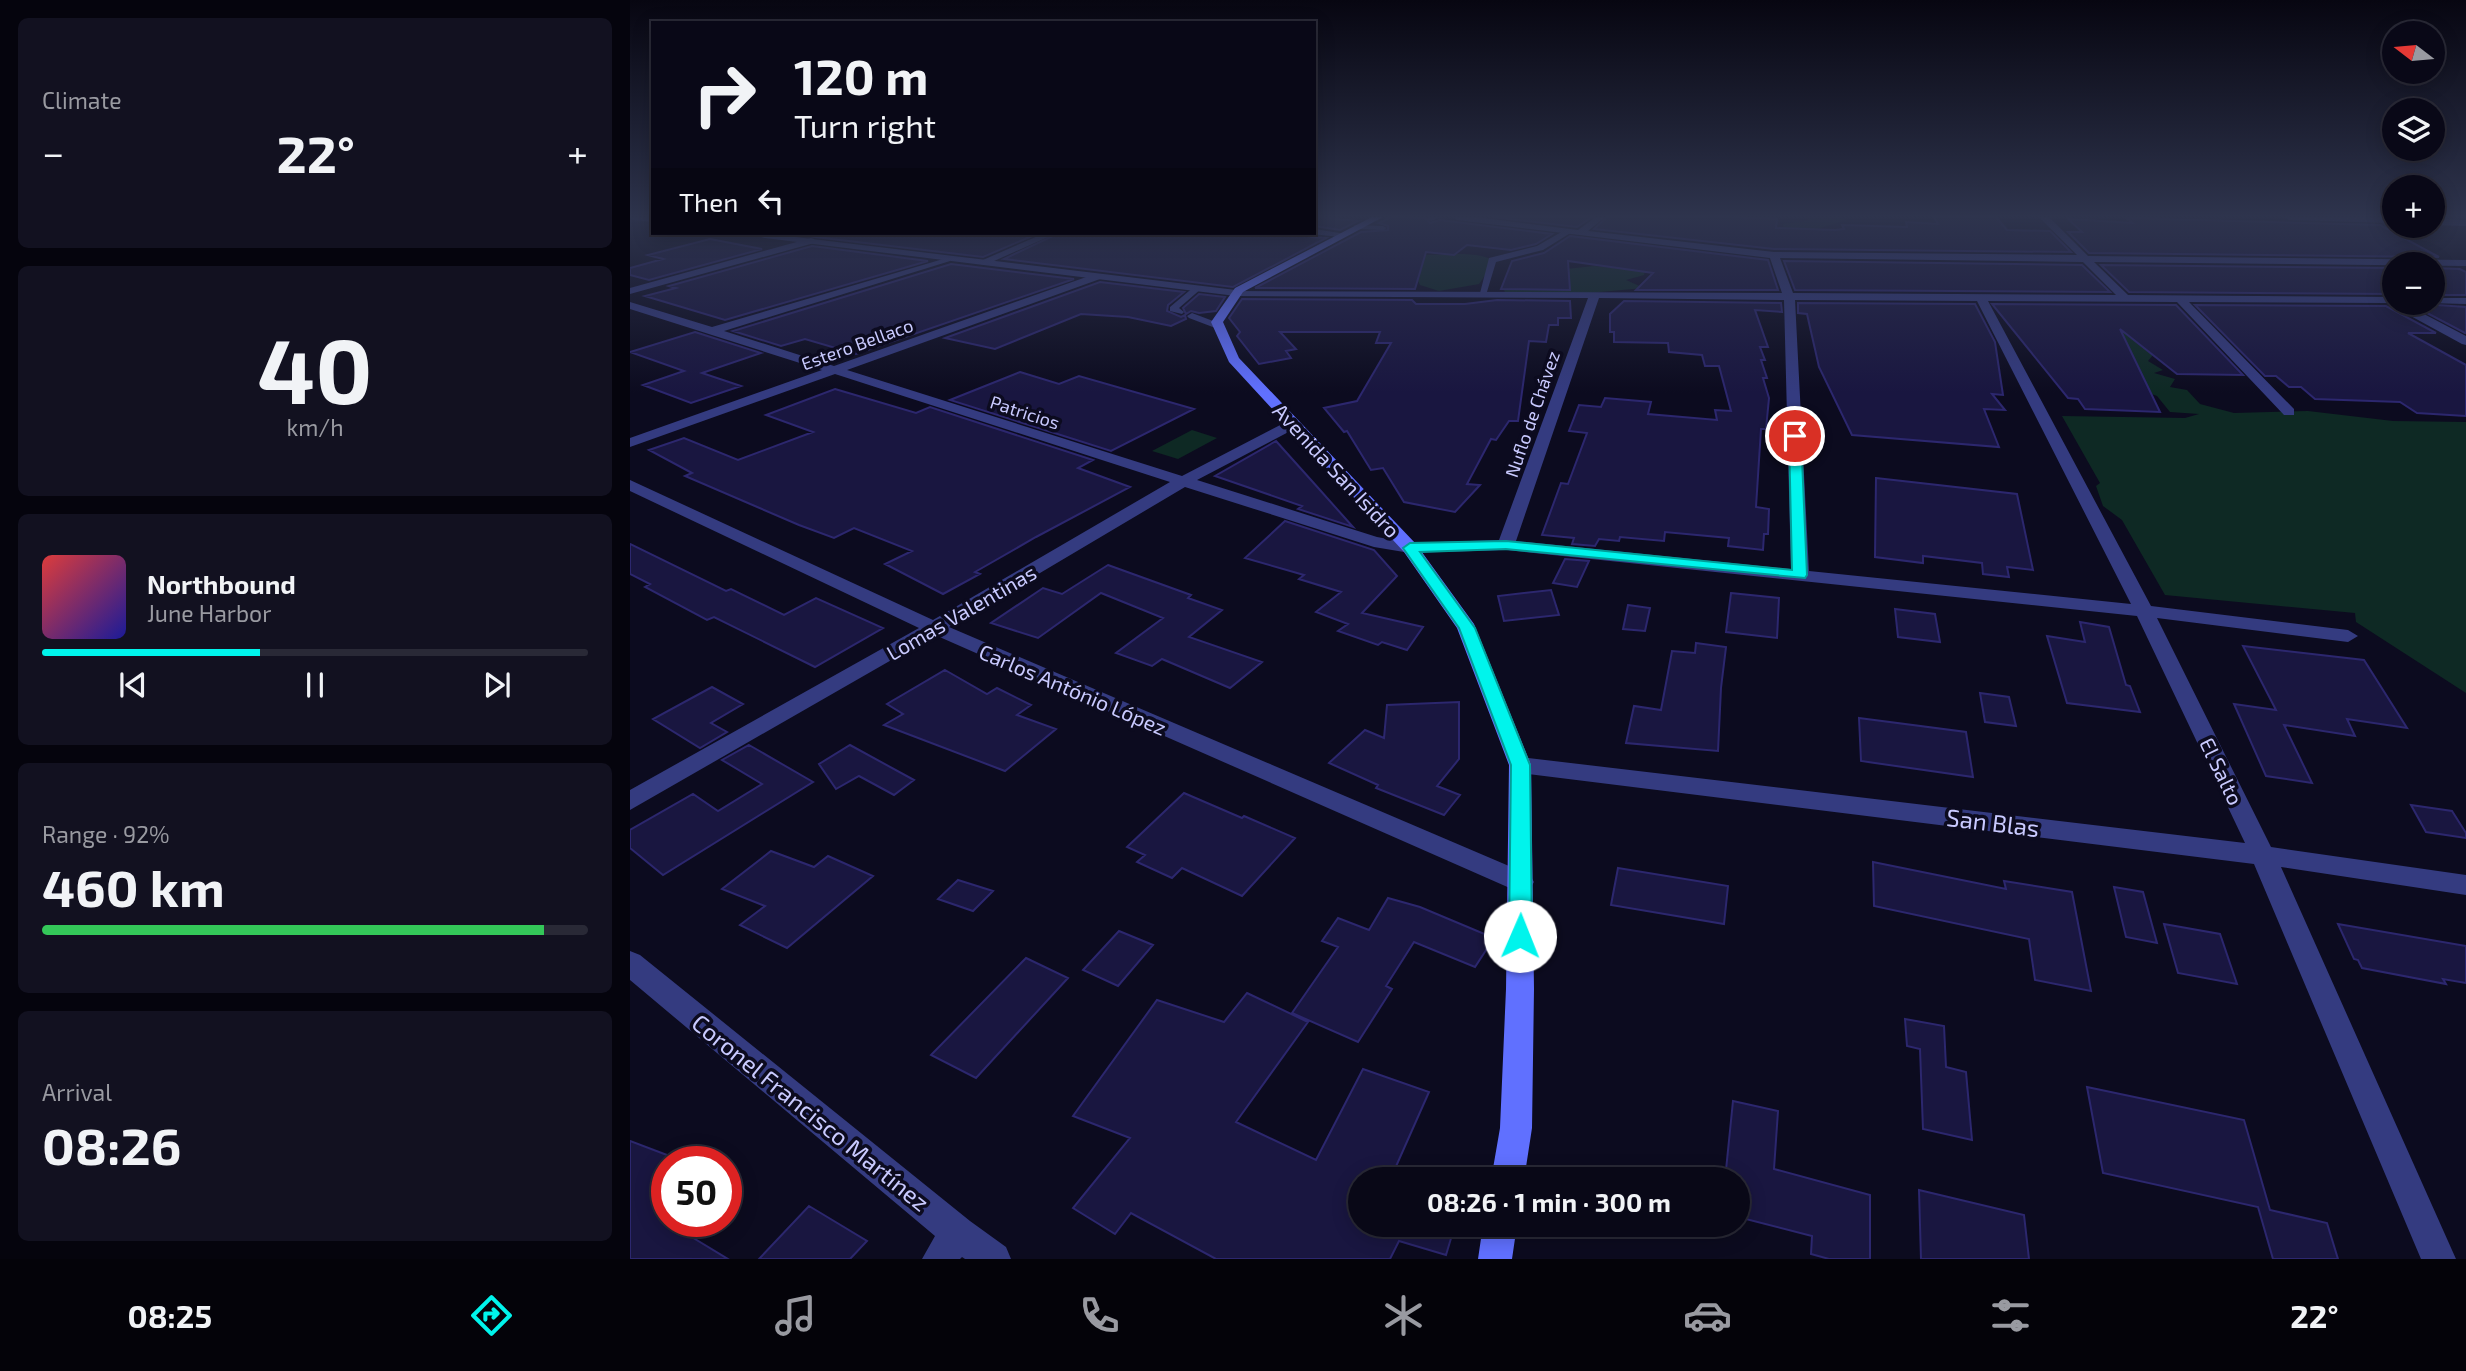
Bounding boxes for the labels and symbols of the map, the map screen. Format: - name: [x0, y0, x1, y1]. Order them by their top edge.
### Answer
- north arrow: [2382, 21, 2445, 84]
- street label: Estero Bellaco: [798, 314, 916, 374]
- street label: Nuflo de Chávez: [1500, 348, 1564, 480]
- street label: Patricios: [988, 390, 1062, 434]
- street label: Avenida San Isidro: [1268, 398, 1406, 542]
- pin: [1765, 406, 1825, 466]
- street label: Lomas Valentinas: [882, 559, 1040, 665]
- street label: Carlos António López: [976, 638, 1170, 740]
- street label: El Salto: [2195, 733, 2249, 809]
- street label: San Blas: [1945, 802, 2041, 842]
- position arrow: [1483, 899, 1557, 973]
- street label: Coronel Francisco Martínez: [687, 1007, 935, 1217]
- speed limit sign: 50: [651, 1146, 742, 1237]

